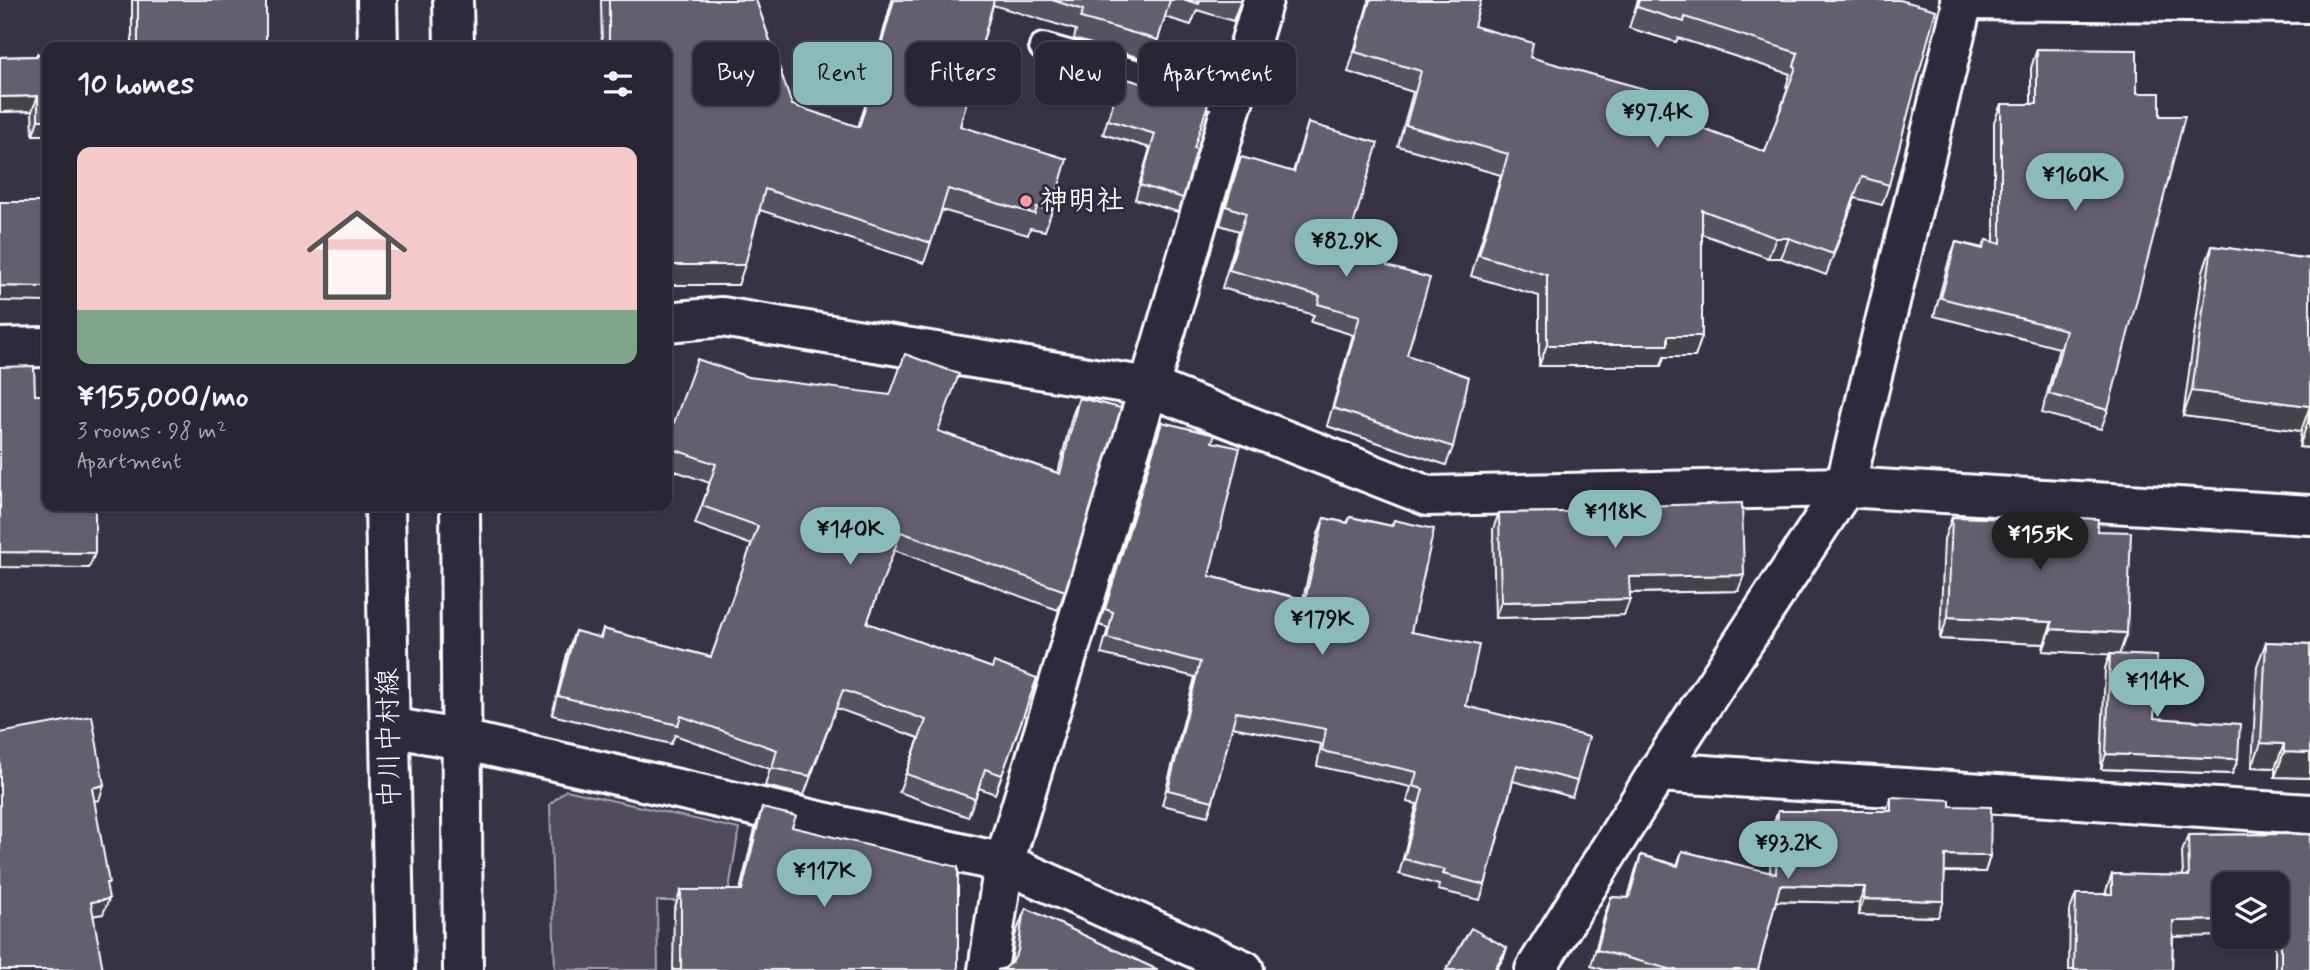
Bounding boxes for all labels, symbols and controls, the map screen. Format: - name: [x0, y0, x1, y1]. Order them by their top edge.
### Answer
- chip: Buy: [693, 42, 779, 105]
- chip: Rent: [793, 42, 892, 105]
- chip: Filters: [906, 42, 1021, 105]
- chip: New: [1035, 42, 1125, 105]
- chip: Apartment: [1139, 42, 1296, 105]
- text: 10 homes: [77, 65, 194, 104]
- icon: filters: [599, 65, 637, 103]
- pin: ¥97.4K: [1600, 90, 1714, 150]
- text: ¥97.4K: [1622, 98, 1692, 128]
- pin: ¥160K: [2026, 154, 2124, 213]
- text: ¥160K: [2042, 161, 2108, 191]
- place label: 神明社: [1040, 183, 1124, 220]
- icon: home: [294, 192, 420, 318]
- marker: 神明社: [1018, 193, 1034, 209]
- pin: ¥82.9K: [1289, 219, 1403, 279]
- text: ¥82.9K: [1311, 227, 1381, 257]
- text: ¥155,000/mo: [77, 378, 249, 417]
- text: 3 rooms · 98 m²: [77, 417, 227, 447]
- text: Apartment: [77, 447, 182, 477]
- pin: ¥118K: [1566, 490, 1664, 550]
- text: ¥118K: [1584, 498, 1646, 528]
- pin: ¥140K: [801, 508, 899, 567]
- pin: ¥155K: [1991, 512, 2089, 572]
- text: ¥140K: [816, 515, 884, 545]
- text: ¥155K: [2008, 520, 2072, 550]
- pin: ¥179K: [1273, 598, 1371, 657]
- text: ¥179K: [1290, 605, 1354, 635]
- pin: ¥114K: [2108, 660, 2206, 719]
- text: ¥114K: [2125, 667, 2189, 697]
- street label: 中川中村線: [370, 668, 410, 808]
- pin: ¥93.2K: [1731, 822, 1845, 881]
- text: ¥93.2K: [1755, 829, 1821, 859]
- pin: ¥117K: [775, 850, 873, 909]
- text: ¥117K: [793, 857, 855, 887]
- map controls: [2212, 872, 2289, 949]
- button: layers: [2212, 872, 2289, 949]

